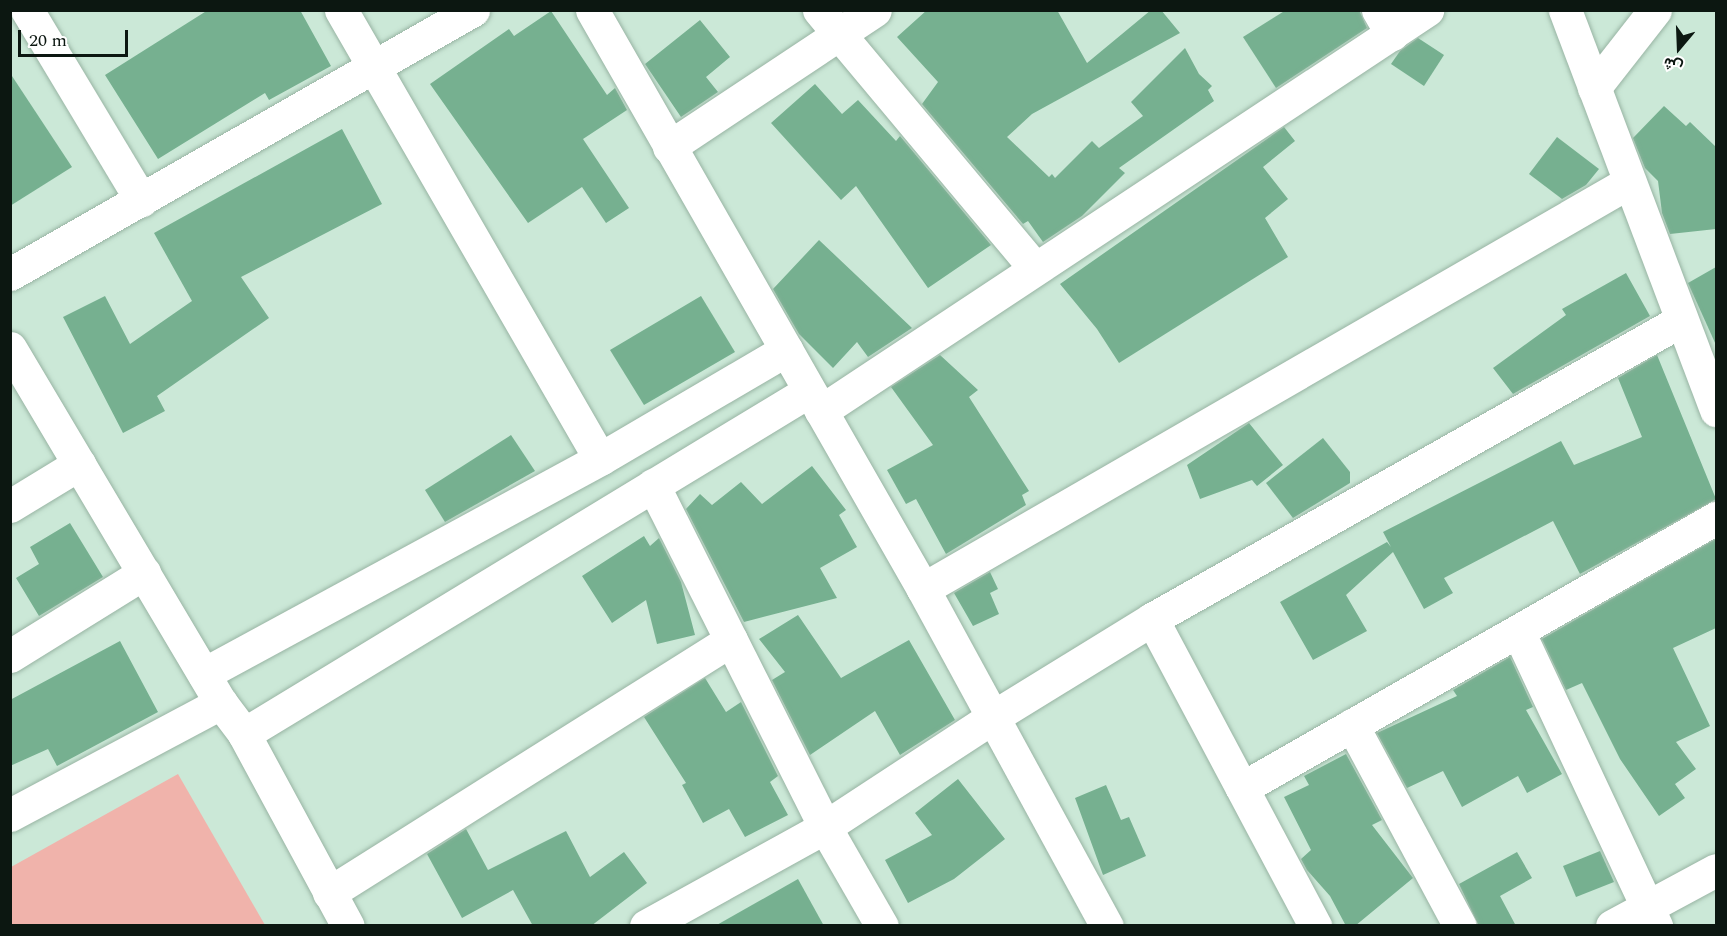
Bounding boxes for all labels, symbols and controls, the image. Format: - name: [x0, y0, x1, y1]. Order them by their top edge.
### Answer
- scale bar: [21, 18, 130, 56]
- north arrow: [1649, 18, 1709, 78]
- text: 20 m: [29, 27, 67, 54]
- text: ش: [1660, 51, 1686, 79]

